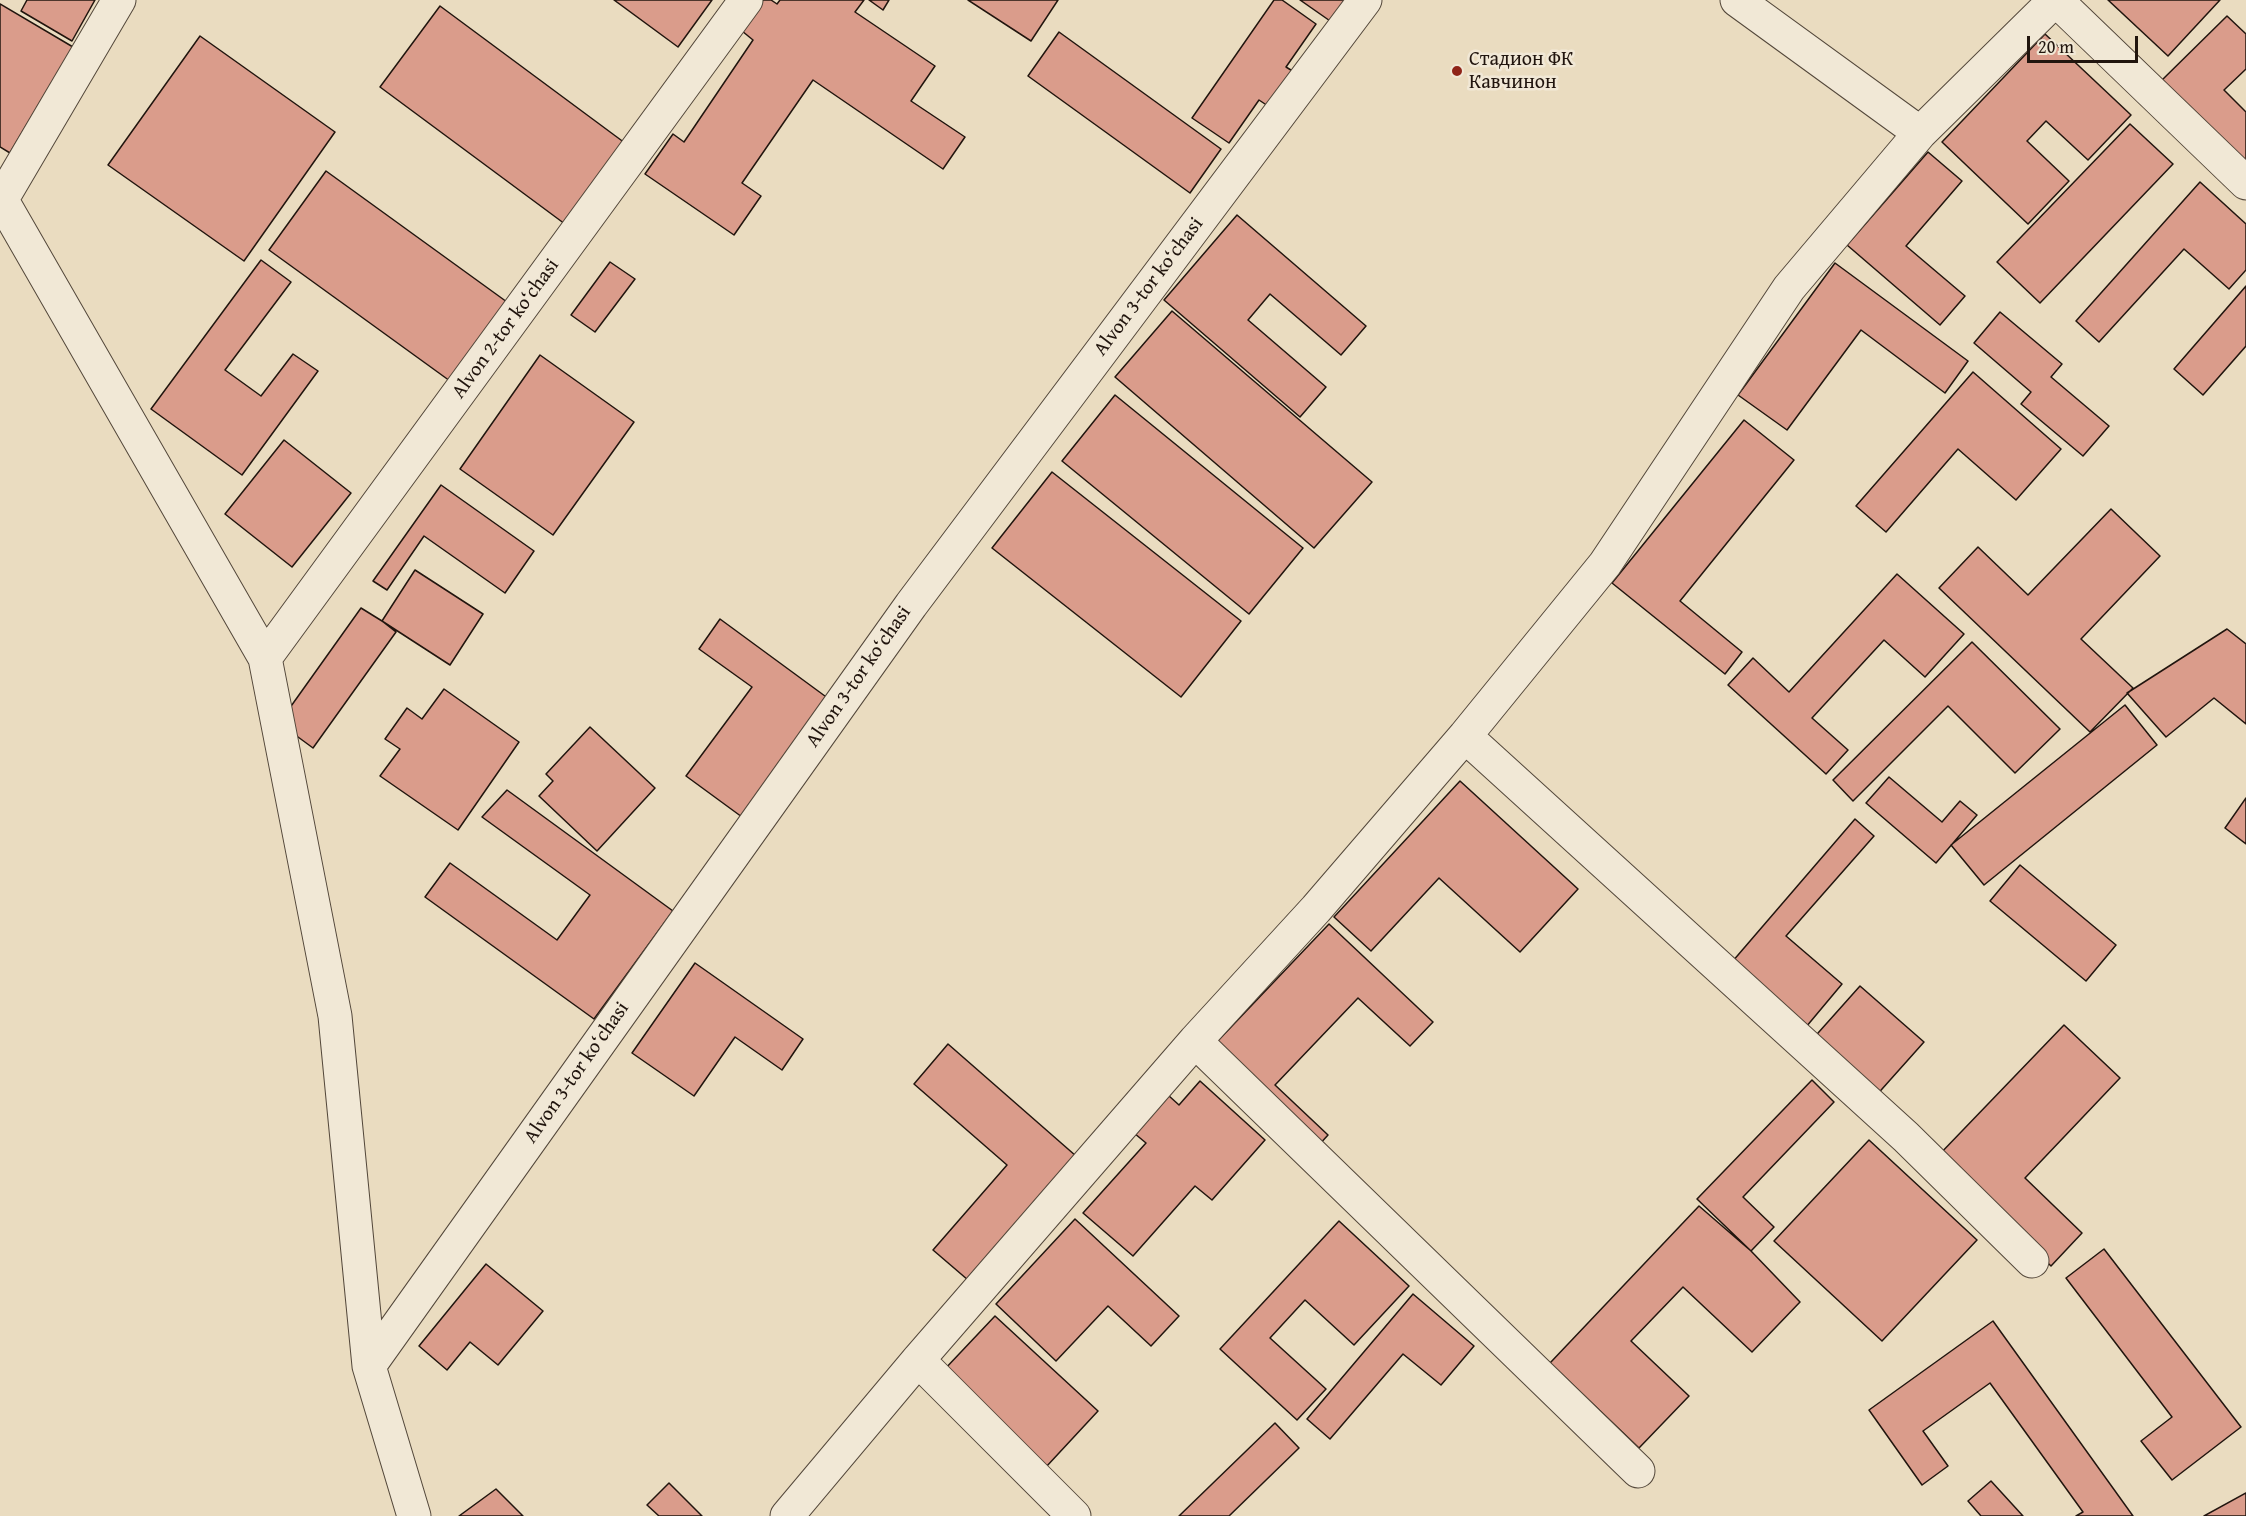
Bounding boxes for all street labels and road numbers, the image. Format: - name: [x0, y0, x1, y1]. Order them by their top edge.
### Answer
- street label: Alvon 3-tor ko‘chasi: [1089, 213, 1209, 361]
- street label: Alvon 2-tor ko‘chasi: [447, 254, 565, 404]
- street label: Alvon 3-tor ko‘chasi: [801, 602, 917, 752]
- street label: Alvon 3-tor ko‘chasi: [519, 998, 635, 1148]

